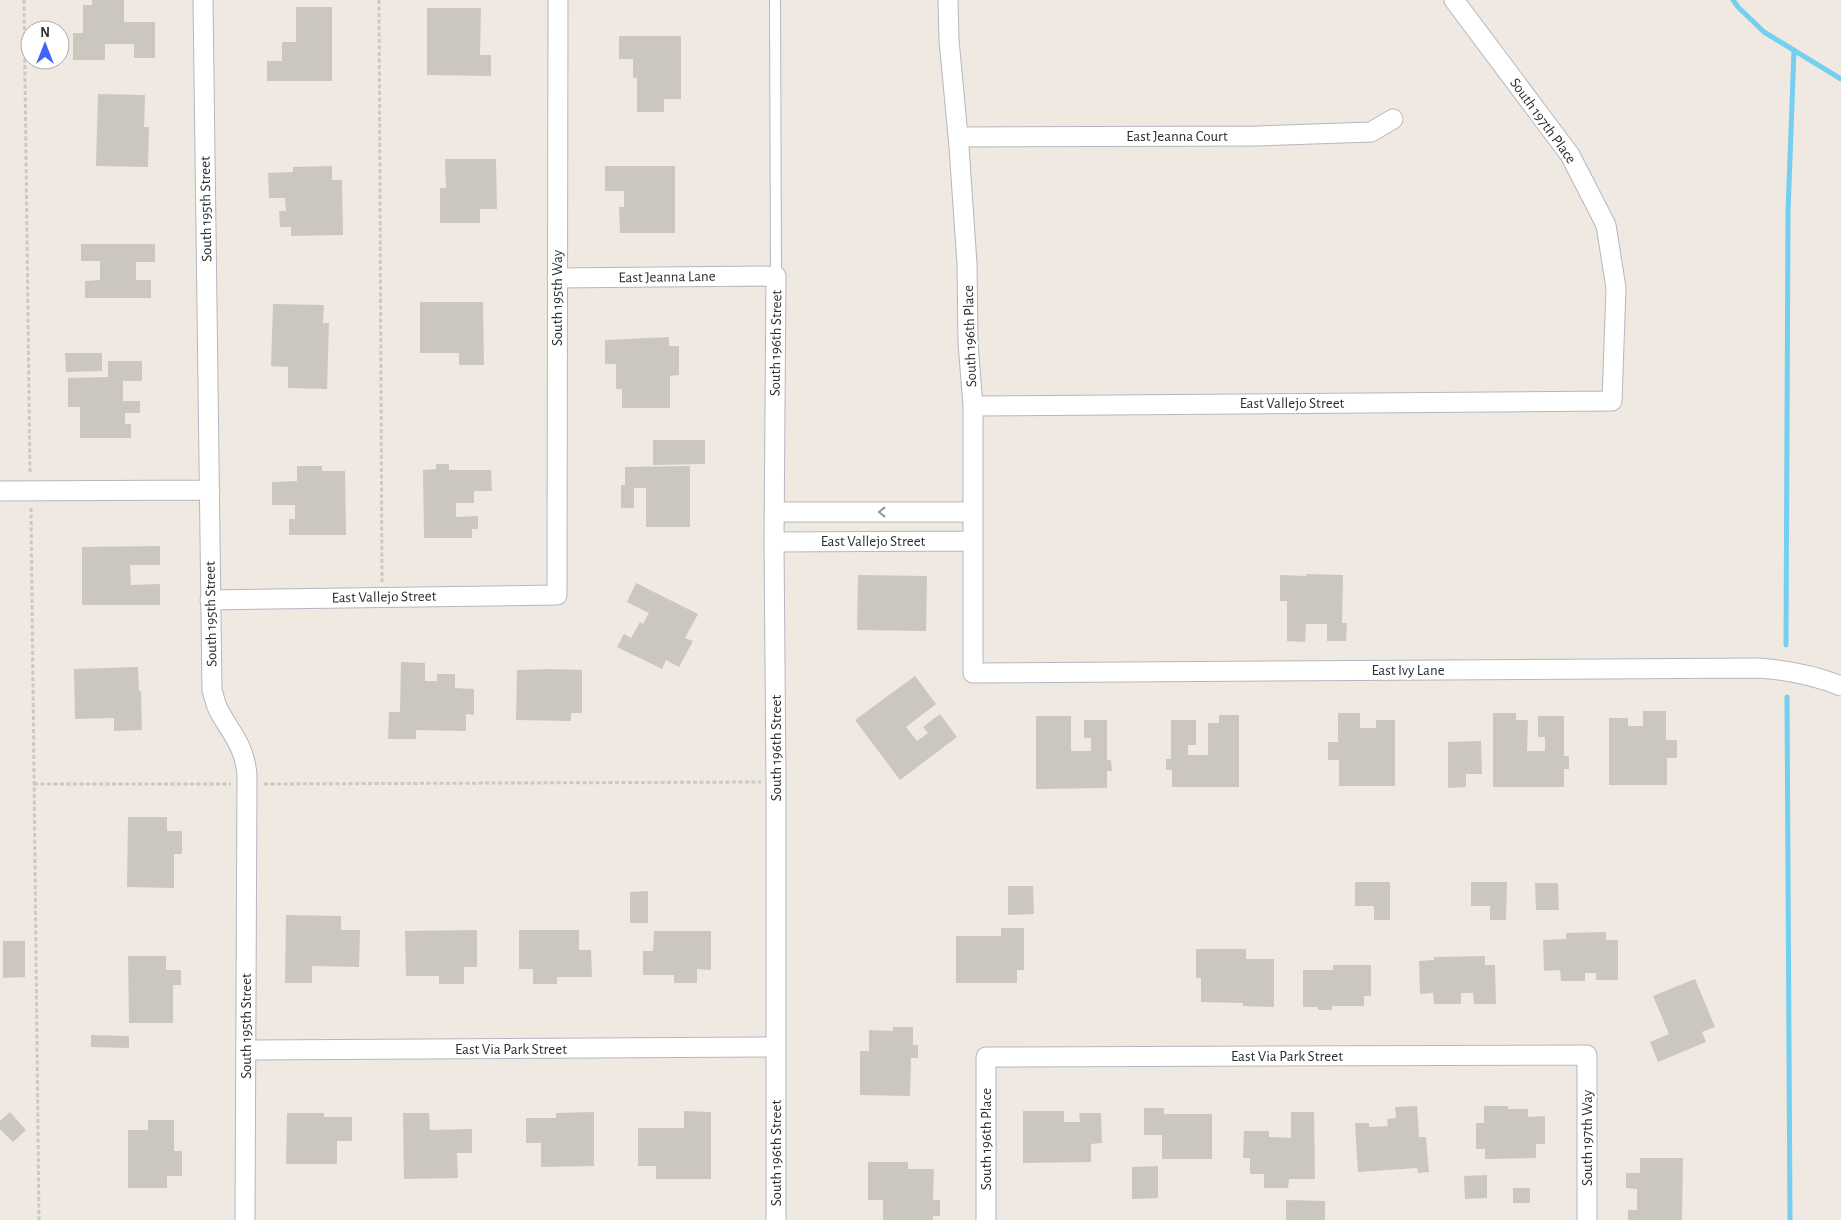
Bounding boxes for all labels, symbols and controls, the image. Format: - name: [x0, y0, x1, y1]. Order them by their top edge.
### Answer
- north arrow: [20, 20, 70, 70]
- text: N: [40, 26, 50, 40]
- street label: South 197th Place: [1507, 76, 1579, 167]
- street label: East Jeanna Court: [1126, 129, 1228, 144]
- street label: South 195th Street: [198, 156, 214, 262]
- street label: South 195th Way: [550, 249, 565, 346]
- street label: East Jeanna Lane: [618, 269, 716, 285]
- street label: South 196th Place: [961, 285, 979, 387]
- street label: South 196th Street: [768, 289, 784, 396]
- street label: East Vallejo Street: [1240, 396, 1345, 411]
- one-way arrow: [878, 507, 886, 517]
- street label: East Vallejo Street: [821, 534, 926, 549]
- street label: South 195th Street: [203, 561, 219, 667]
- street label: East Vallejo Street: [332, 589, 437, 605]
- street label: East Ivy Lane: [1371, 663, 1445, 678]
- street label: South 196th Street: [769, 695, 784, 801]
- street label: South 195th Street: [239, 973, 254, 1079]
- street label: East Via Park Street: [455, 1042, 567, 1057]
- street label: East Via Park Street: [1231, 1049, 1343, 1064]
- street label: South 196th Place: [979, 1088, 994, 1190]
- street label: South 197th Way: [1580, 1089, 1595, 1186]
- street label: South 196th Street: [769, 1100, 784, 1206]

